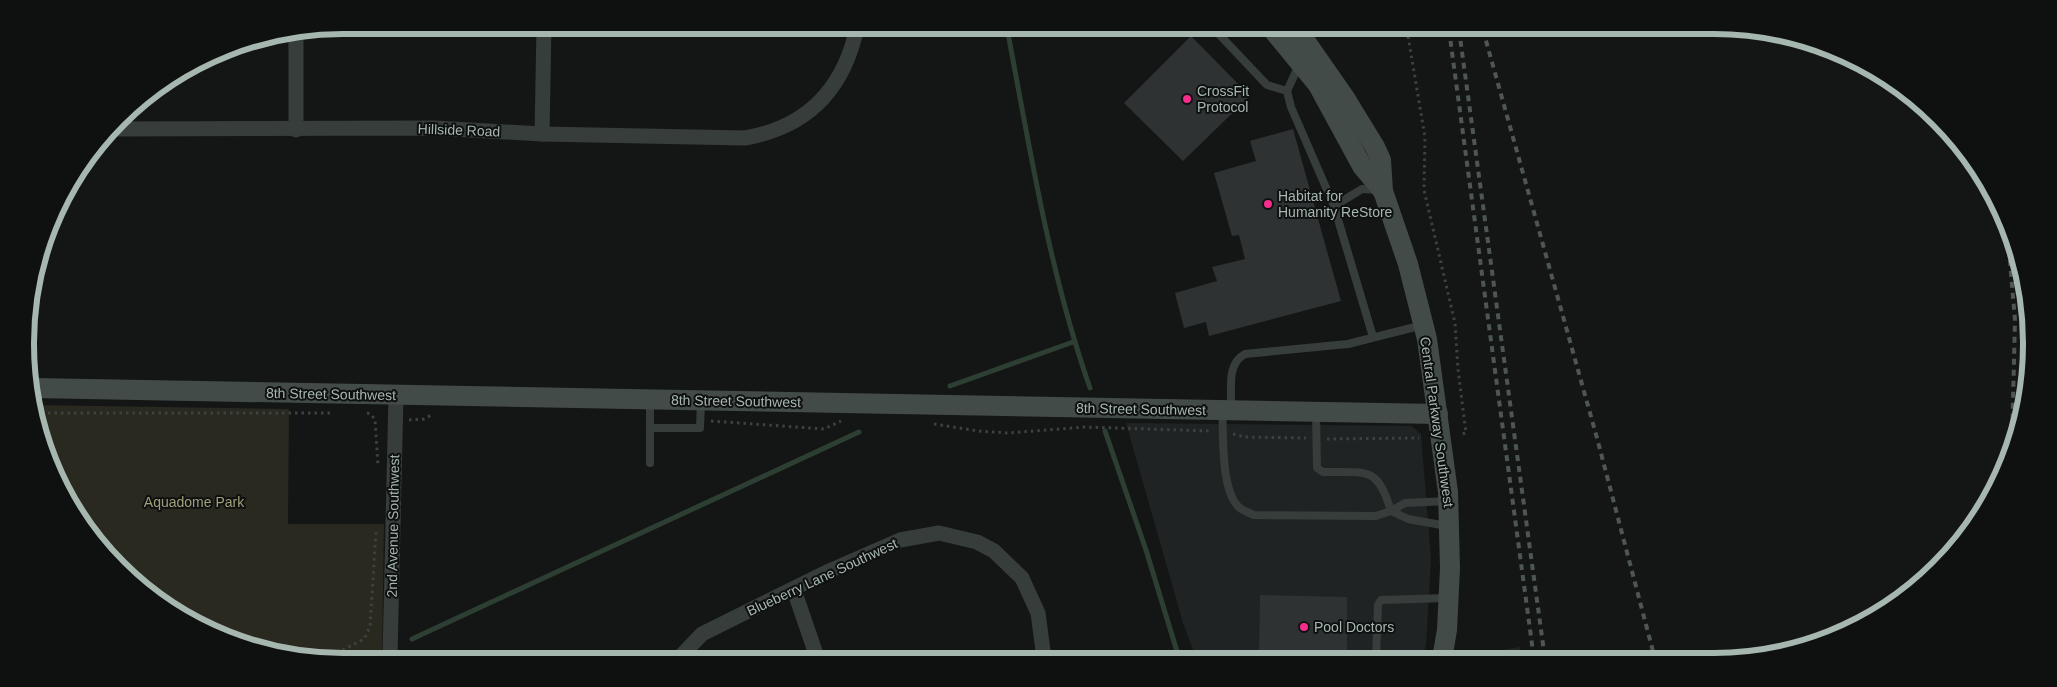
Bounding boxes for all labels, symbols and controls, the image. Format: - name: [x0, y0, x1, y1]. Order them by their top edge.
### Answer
- place label: CrossFit Protocol: [1197, 83, 1249, 115]
- marker: CrossFit Protocol: [1181, 93, 1193, 105]
- street label: Hillside Road: [418, 121, 500, 139]
- place label: Habitat for Humanity ReStore: [1278, 188, 1393, 220]
- marker: Habitat for Humanity ReStore: [1262, 198, 1274, 210]
- street label: Central Parkway Southwest: [1417, 336, 1457, 508]
- street label: 8th Street Southwest: [266, 385, 396, 403]
- street label: 8th Street Southwest: [671, 392, 801, 410]
- street label: 8th Street Southwest: [1076, 400, 1206, 418]
- street label: 2nd Avenue Southwest: [384, 454, 402, 598]
- park label: Aquadome Park: [144, 494, 245, 510]
- street label: Blueberry Lane Southwest: [744, 535, 900, 619]
- place label: Pool Doctors: [1314, 619, 1394, 635]
- marker: Pool Doctors: [1298, 621, 1310, 633]

